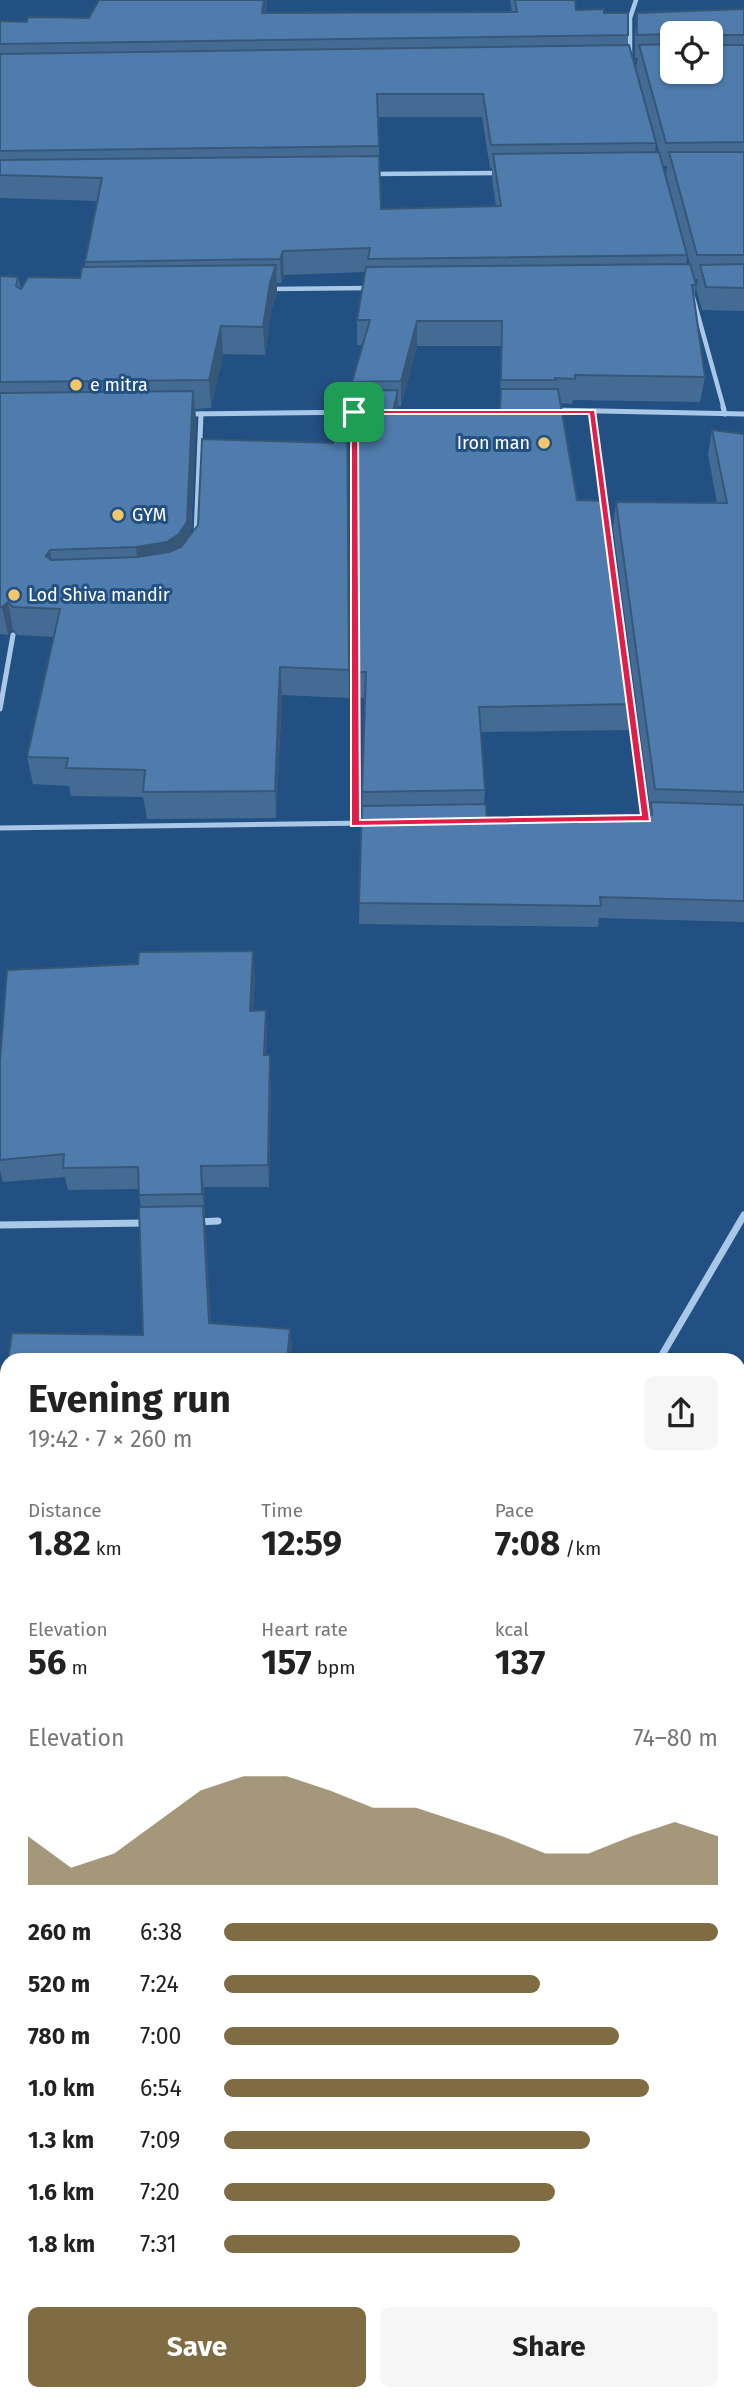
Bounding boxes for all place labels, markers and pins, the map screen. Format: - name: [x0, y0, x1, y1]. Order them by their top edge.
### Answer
- place label: e mitra: [90, 374, 148, 396]
- marker: e mitra: [68, 377, 84, 393]
- pin: [324, 382, 384, 442]
- place label: Iron man: [457, 432, 530, 454]
- marker: Iron man: [536, 435, 552, 451]
- place label: GYM: [132, 504, 167, 526]
- marker: GYM: [110, 507, 126, 523]
- place label: Lod Shiva mandir: [28, 584, 170, 606]
- marker: Lod Shiva mandir: [6, 587, 22, 603]

